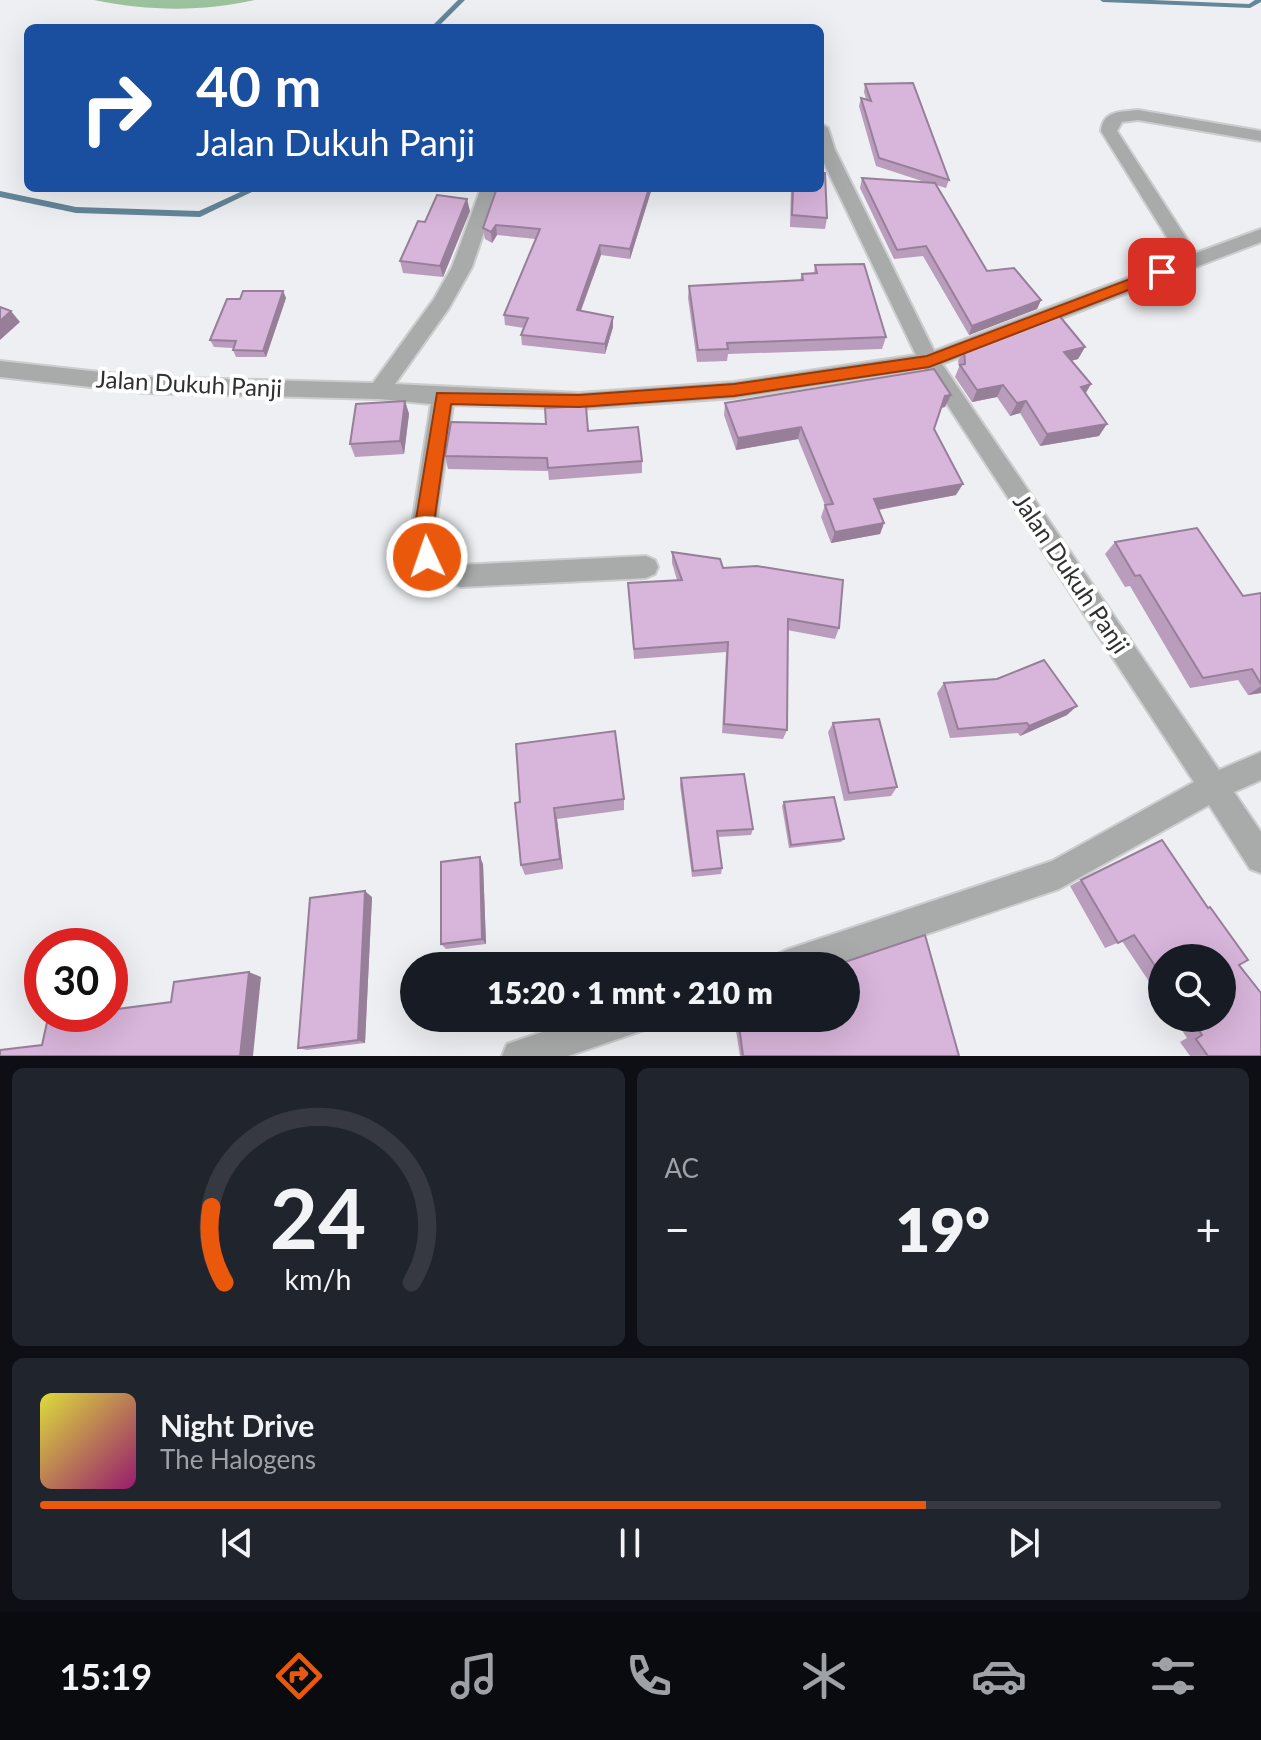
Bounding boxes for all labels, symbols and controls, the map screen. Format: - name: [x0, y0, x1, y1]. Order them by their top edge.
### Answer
- text: 40 m: [196, 52, 321, 119]
- icon: right: [64, 56, 168, 160]
- text: Jalan Dukuh Panji: [196, 120, 475, 164]
- pin: [1128, 238, 1196, 306]
- icon: arrive: [1140, 250, 1184, 294]
- street label: Jalan Dukuh Panji: [95, 364, 283, 402]
- street label: Jalan Dukuh Panji: [1008, 488, 1136, 658]
- position arrow: [385, 515, 469, 599]
- speed limit sign: 30: [24, 928, 128, 1032]
- map controls: [1148, 944, 1236, 1032]
- button: search: [1148, 944, 1236, 1032]
- text: 15:20 · 1 mnt · 210 m: [487, 974, 773, 1010]
- text: AC: [665, 1152, 699, 1184]
- text: 24: [270, 1167, 367, 1267]
- text: 19°: [895, 1193, 990, 1265]
- text: −: [665, 1203, 690, 1255]
- text: +: [1195, 1203, 1221, 1255]
- text: km/h: [285, 1262, 352, 1296]
- text: Night Drive: [160, 1407, 314, 1443]
- text: The Halogens: [160, 1443, 316, 1475]
- icon: previous: [215, 1521, 259, 1565]
- icon: pause: [608, 1521, 652, 1565]
- icon: next: [1002, 1521, 1046, 1565]
- icon: directions: [271, 1648, 327, 1704]
- icon: music: [446, 1648, 502, 1704]
- icon: phone: [621, 1648, 677, 1704]
- icon: climate: [796, 1648, 852, 1704]
- icon: car: [971, 1648, 1027, 1704]
- icon: filters: [1145, 1648, 1201, 1704]
- text: 15:19: [59, 1654, 152, 1698]

